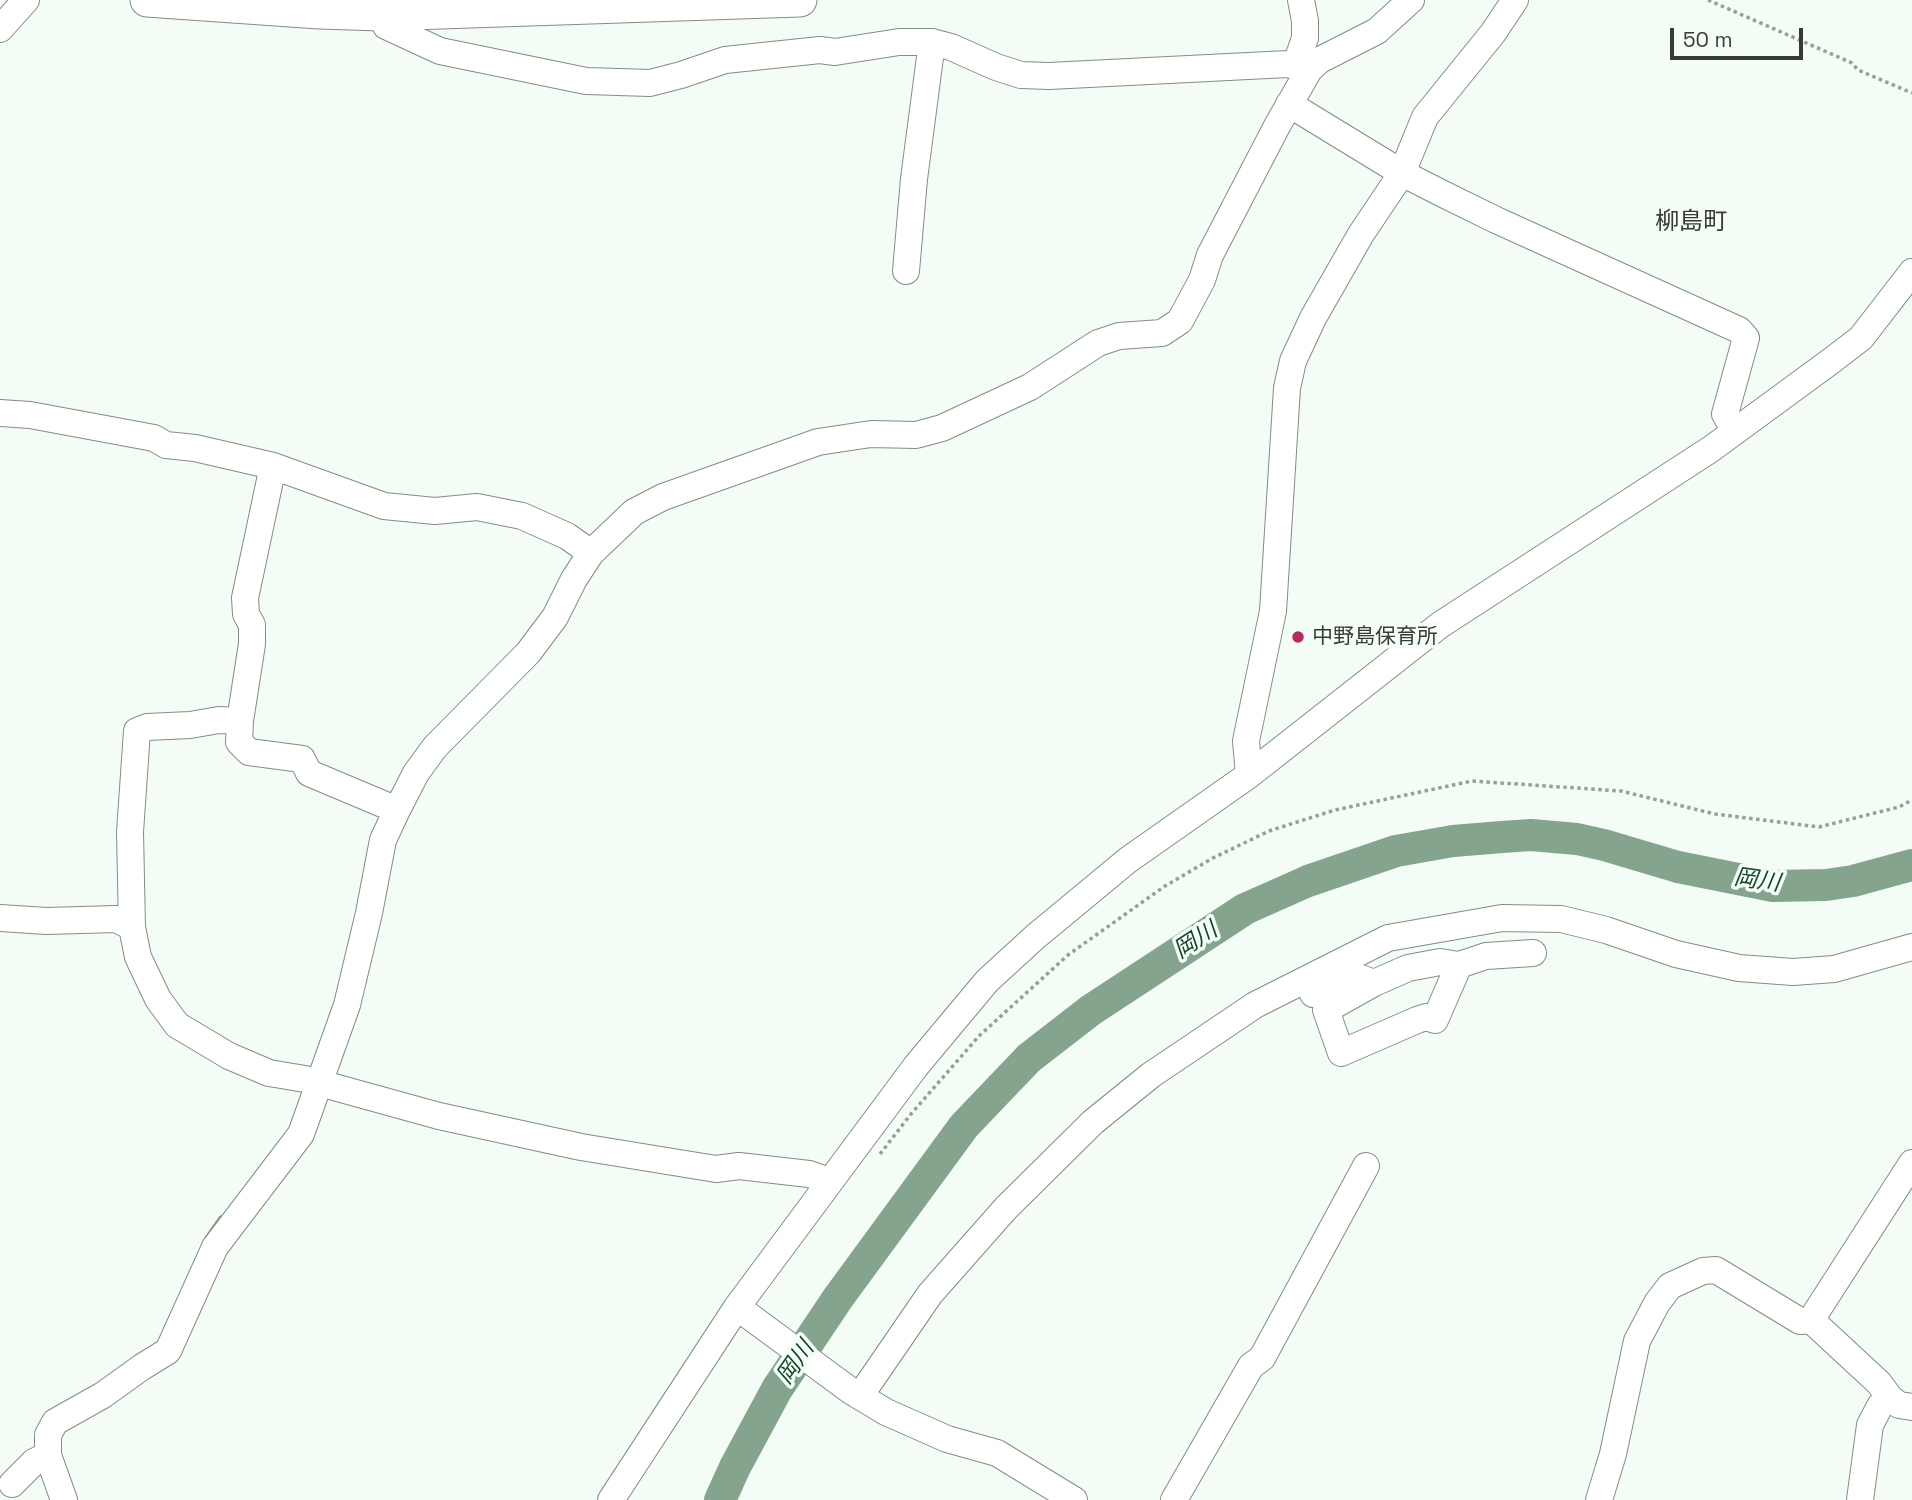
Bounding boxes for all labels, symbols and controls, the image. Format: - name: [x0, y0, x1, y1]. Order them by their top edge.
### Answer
- scale bar: [1674, 14, 1807, 58]
- text: 50 m: [1683, 26, 1733, 53]
- district label: 柳島町: [1655, 208, 1727, 236]
- place label: 中野島保育所: [1312, 624, 1438, 650]
- marker: 中野島保育所: [1290, 629, 1306, 645]
- water label: 岡川: [1732, 864, 1782, 898]
- water label: 岡川: [1169, 917, 1223, 965]
- water label: 岡川: [772, 1336, 820, 1390]

